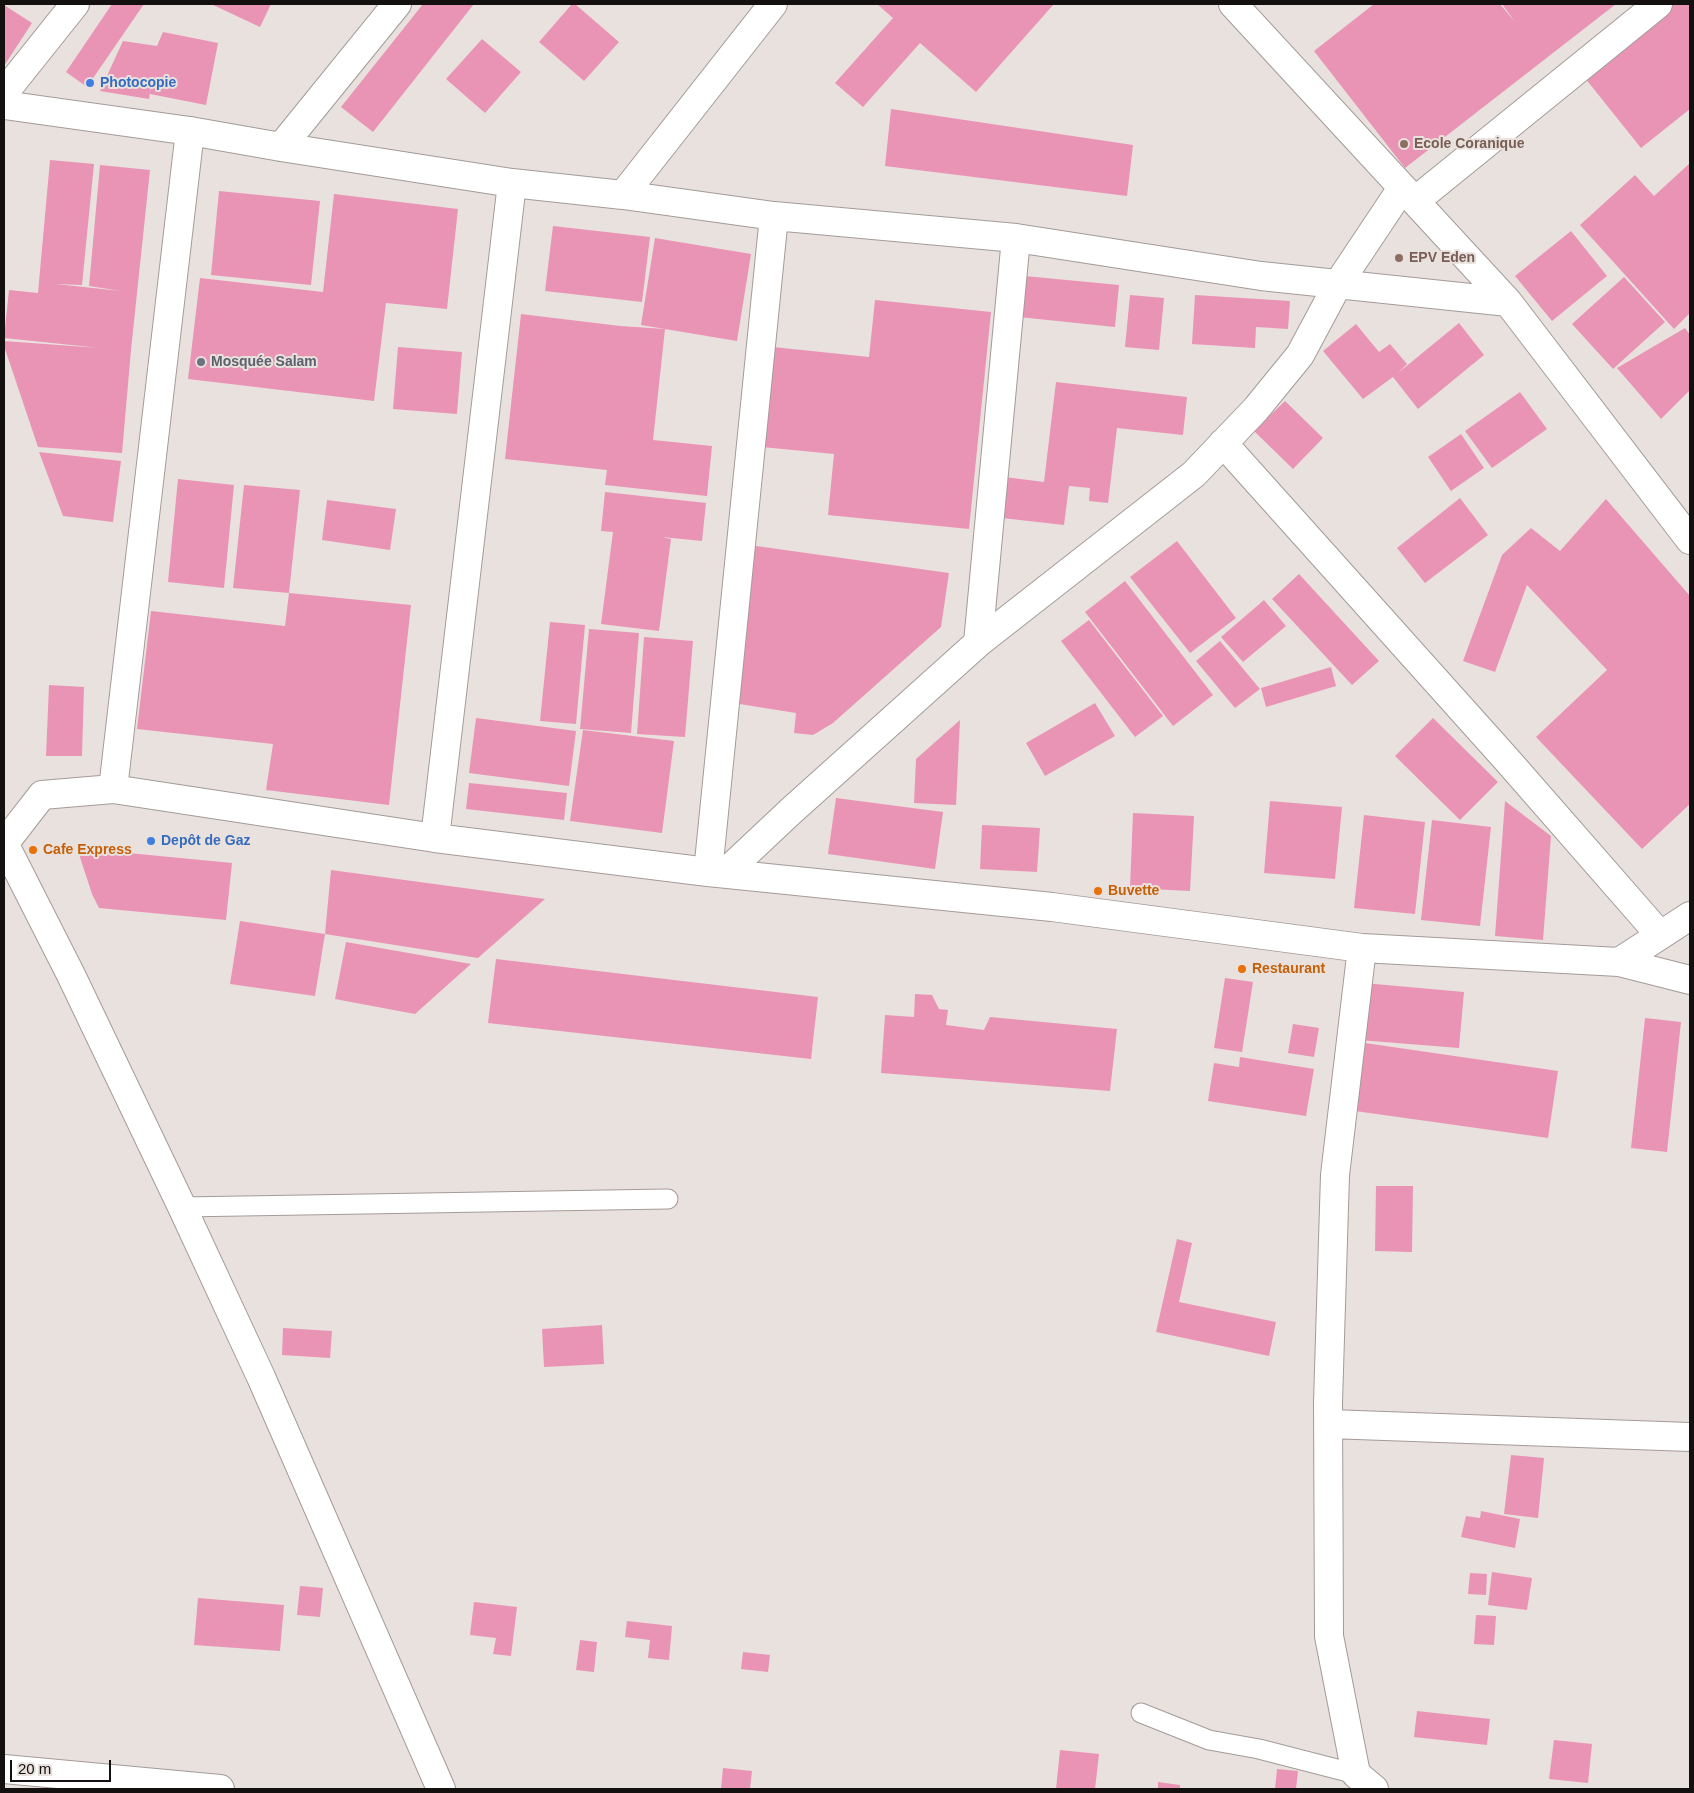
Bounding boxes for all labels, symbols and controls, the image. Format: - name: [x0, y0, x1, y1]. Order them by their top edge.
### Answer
- place label: Photocopie: [100, 75, 176, 91]
- marker: Photocopie: [84, 77, 96, 89]
- place label: Ecole Coranique: [1414, 136, 1524, 152]
- marker: Ecole Coranique: [1398, 138, 1410, 150]
- place label: EPV Eden: [1409, 250, 1475, 266]
- marker: EPV Eden: [1393, 252, 1405, 264]
- place label: Mosquée Salam: [211, 354, 317, 370]
- marker: Mosquée Salam: [195, 356, 207, 368]
- place label: Depôt de Gaz: [161, 833, 250, 849]
- marker: Depôt de Gaz: [145, 835, 157, 847]
- place label: Cafe Express: [43, 842, 132, 858]
- marker: Cafe Express: [27, 844, 39, 856]
- place label: Buvette: [1108, 883, 1159, 899]
- marker: Buvette: [1092, 885, 1104, 897]
- place label: Restaurant: [1252, 961, 1325, 977]
- marker: Restaurant: [1236, 963, 1248, 975]
- scale bar: [12, 1750, 114, 1782]
- text: 20 m: [18, 1760, 51, 1777]

